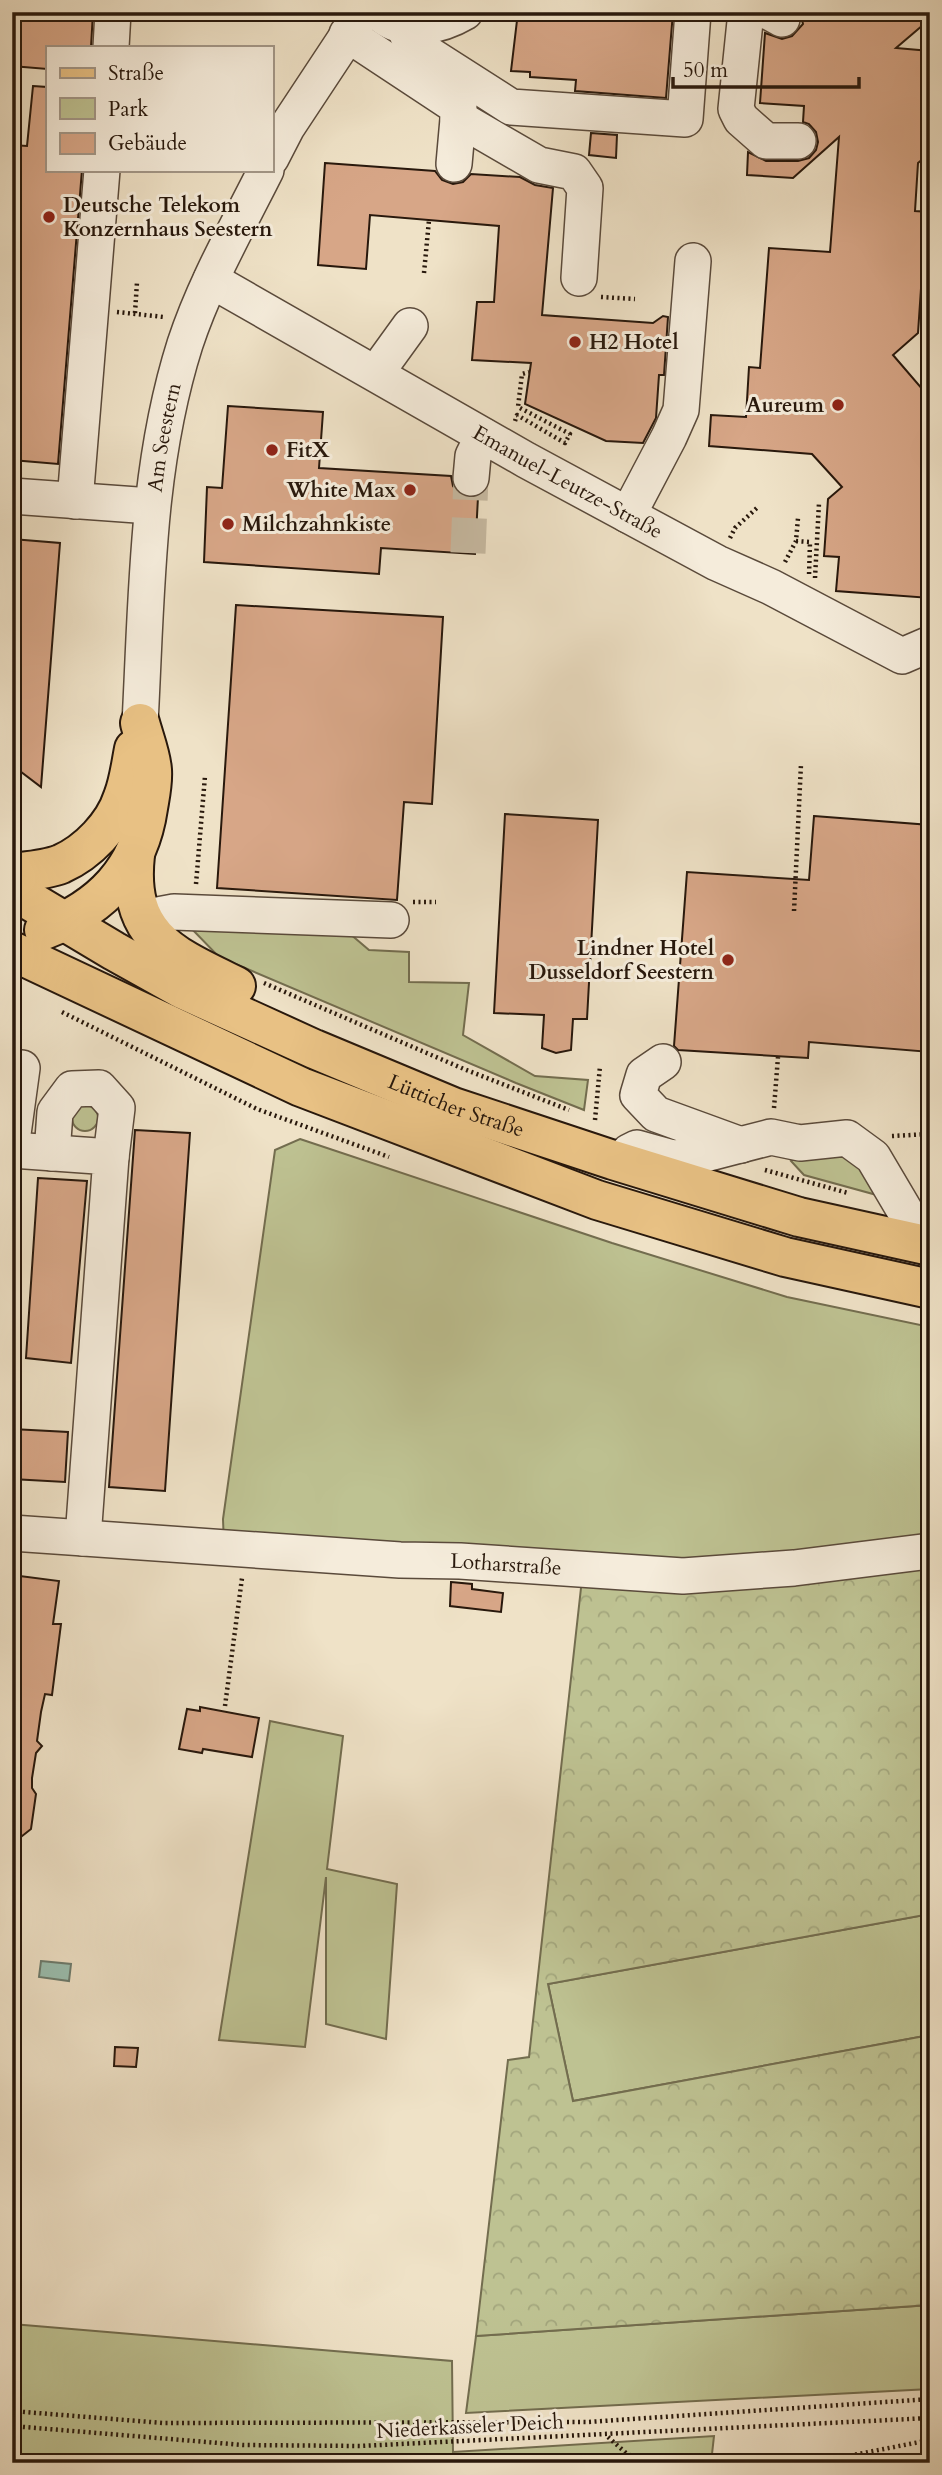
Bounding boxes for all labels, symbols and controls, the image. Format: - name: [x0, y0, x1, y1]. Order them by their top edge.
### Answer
- legend: [46, 46, 273, 172]
- scale bar: [673, 46, 858, 90]
- text: 50 m: [683, 56, 728, 85]
- text: Straße: [108, 59, 164, 88]
- text: Park: [108, 95, 149, 124]
- text: Gebäude: [108, 129, 187, 158]
- place label: Deutsche Telekom Konzernhaus Seestern: [63, 191, 273, 244]
- marker: Deutsche Telekom Konzernhaus Seestern: [41, 209, 57, 225]
- place label: H2 Hotel: [589, 328, 679, 357]
- marker: H2 Hotel: [567, 334, 583, 350]
- street label: Am Seestern: [141, 380, 189, 494]
- place label: Aureum: [746, 391, 825, 420]
- marker: Aureum: [830, 397, 846, 413]
- street label: Emanuel-Leutze-Straße: [467, 419, 668, 546]
- place label: FitX: [286, 436, 330, 465]
- marker: FitX: [264, 442, 280, 458]
- place label: White Max: [285, 476, 397, 505]
- marker: White Max: [402, 482, 418, 498]
- place label: Milchzahnkiste: [242, 510, 391, 539]
- marker: Milchzahnkiste: [220, 516, 236, 532]
- place label: Lindner Hotel Dusseldorf Seestern: [528, 934, 714, 987]
- marker: Lindner Hotel Dusseldorf Seestern: [720, 952, 736, 968]
- street label: Lütticher Straße: [384, 1067, 528, 1145]
- street label: Lotharstraße: [450, 1547, 563, 1583]
- street label: Niederkasseler Deich: [376, 2407, 565, 2446]

